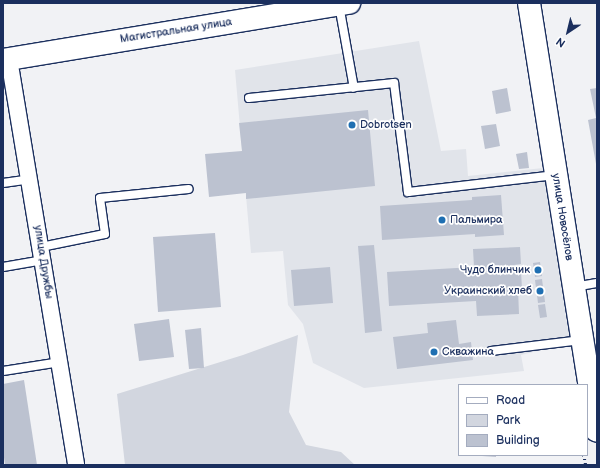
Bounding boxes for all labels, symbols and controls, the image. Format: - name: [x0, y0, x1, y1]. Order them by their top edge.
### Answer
- north arrow: [548, 12, 588, 52]
- street label: Магистральная улица: [119, 16, 233, 46]
- text: N: [554, 35, 568, 50]
- place label: Dobrotsen: [360, 118, 412, 132]
- marker: Dobrotsen: [347, 120, 357, 130]
- street label: улица Новосёлов: [549, 173, 575, 261]
- place label: Пальмира: [450, 213, 503, 227]
- marker: Пальмира: [437, 215, 447, 225]
- street label: улица Дружбы: [31, 224, 55, 300]
- place label: Чудо блинчик: [460, 263, 530, 277]
- marker: Чудо блинчик: [533, 265, 543, 275]
- place label: Украинский хлеб: [444, 284, 532, 298]
- marker: Украинский хлеб: [535, 286, 545, 296]
- place label: Скважина: [442, 345, 494, 359]
- marker: Скважина: [429, 347, 439, 357]
- legend: [458, 384, 588, 456]
- text: Road: [496, 393, 525, 408]
- text: Park: [496, 413, 520, 428]
- text: Building: [496, 433, 540, 448]

